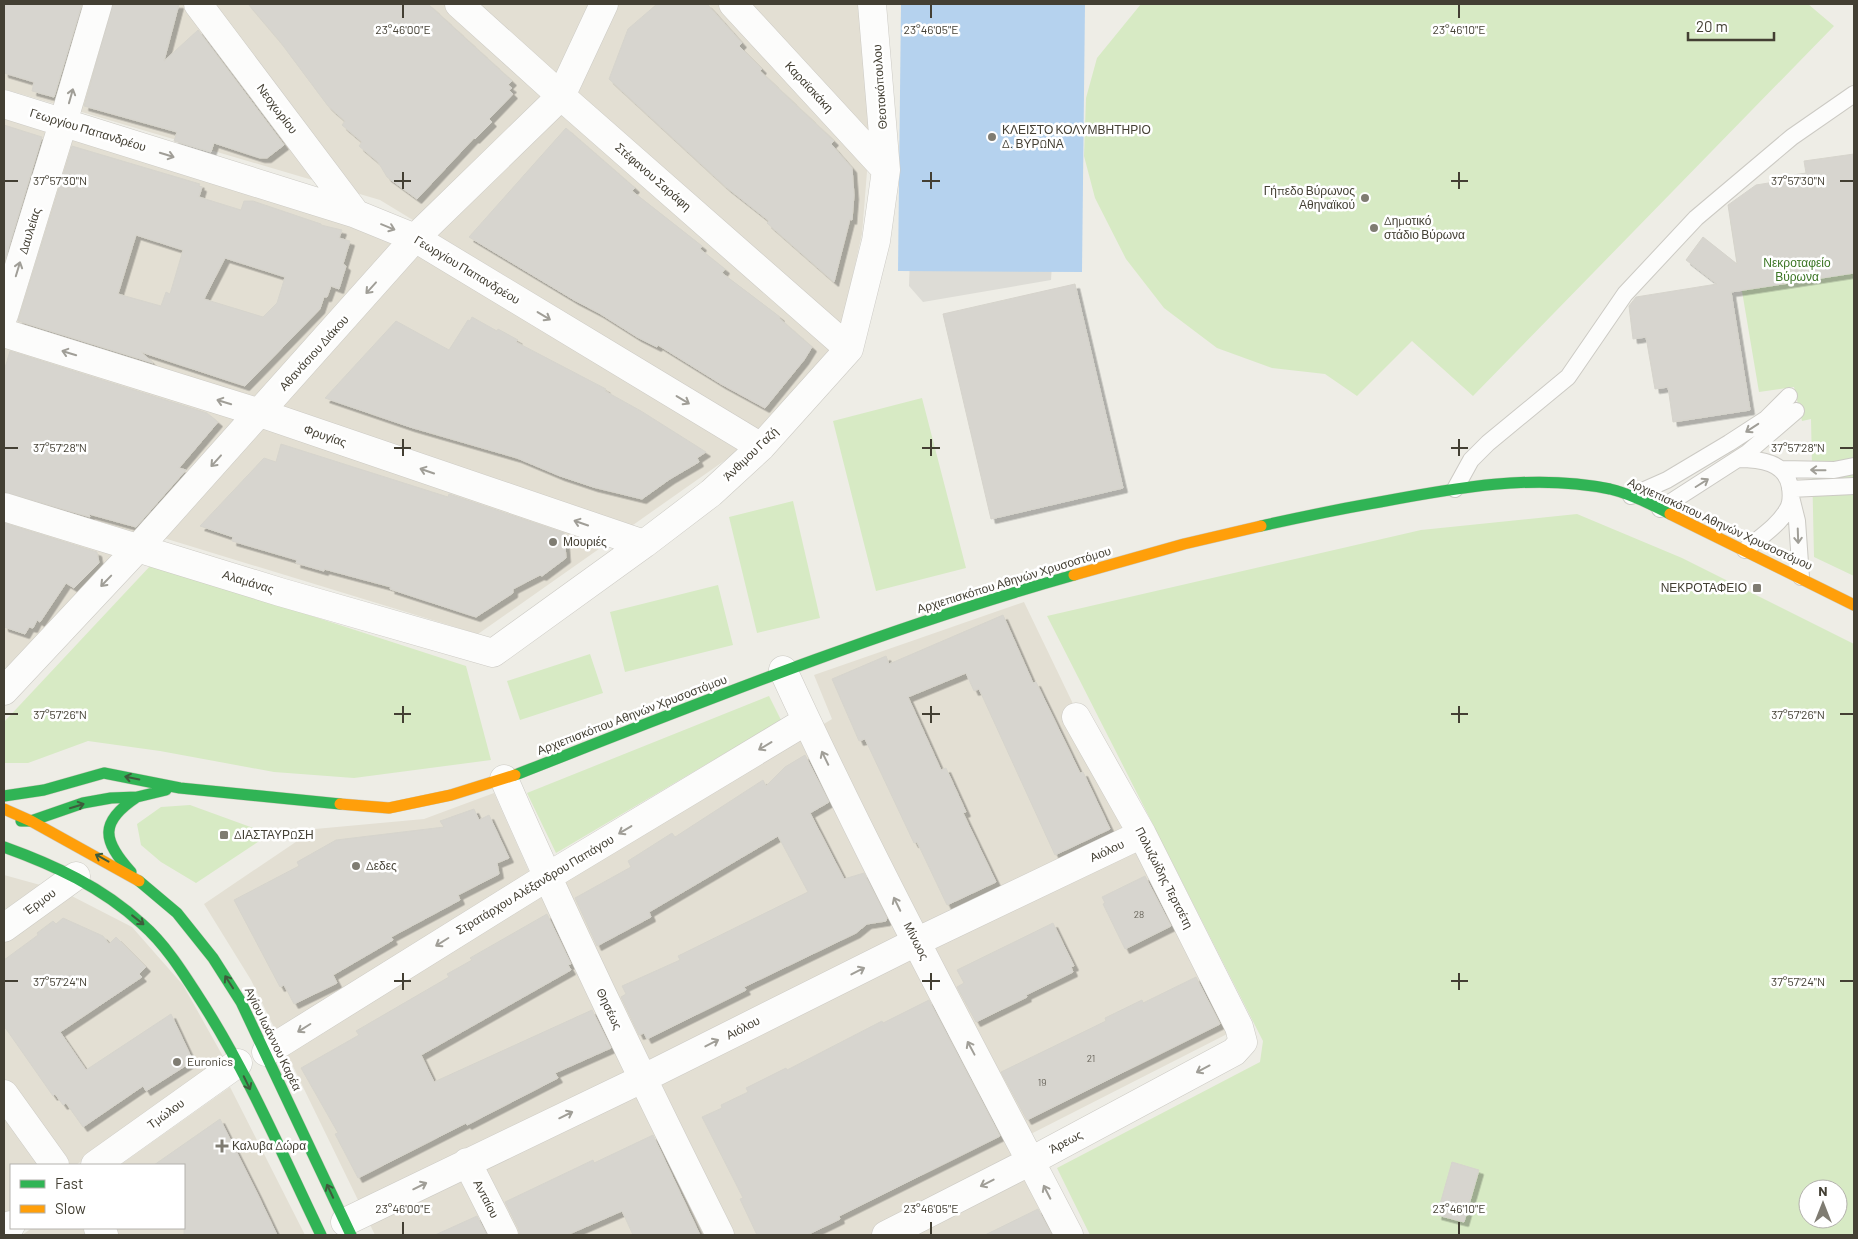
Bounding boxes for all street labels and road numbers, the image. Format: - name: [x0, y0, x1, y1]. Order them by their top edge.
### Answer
- street label: Θεοτοκόπουλου: [869, 44, 889, 130]
- street label: Καραϊσκάκη: [782, 58, 837, 115]
- street label: Νεοχωρίου: [254, 81, 301, 137]
- street label: Γεωργίου Παπανδρέου: [28, 105, 148, 154]
- street label: Στέφανου Σαράφη: [612, 140, 694, 214]
- street label: Δαυλείας: [15, 206, 44, 256]
- street label: Γεωργίου Παπανδρέου: [412, 232, 523, 307]
- street label: Αθανάσιου Διάκου: [276, 312, 351, 393]
- street label: Φρυγίας: [302, 421, 349, 450]
- street label: Άνθιμου Γαζή: [720, 424, 781, 484]
- street label: Αρχιεπισκόπου Αθηνών Χρυσοστόμου: [1625, 474, 1815, 573]
- street label: Αρχιεπισκόπου Αθηνών Χρυσοστόμου: [915, 543, 1113, 616]
- street label: Αλαμάνας: [221, 567, 276, 596]
- street label: Αρχιεπισκόπου Αθηνών Χρυσοστόμου: [535, 671, 729, 758]
- street label: Πολυζωίδης Τερτσέτη: [1132, 824, 1197, 931]
- street label: Στρατάρχου Αλέξανδρου Παπάγου: [453, 831, 616, 938]
- street label: Αιόλου: [1087, 836, 1126, 864]
- street label: Έρμου: [20, 885, 59, 919]
- street label: Μίνωος: [901, 919, 932, 962]
- street label: Αγίου Ιωάννου Καρέα: [242, 985, 305, 1093]
- street label: Θησέως: [593, 986, 626, 1032]
- street label: Αιόλου: [723, 1013, 762, 1042]
- street label: Τμώλου: [144, 1095, 187, 1131]
- street label: Άρεως: [1047, 1127, 1085, 1156]
- street label: Ανταίου: [471, 1177, 502, 1220]

